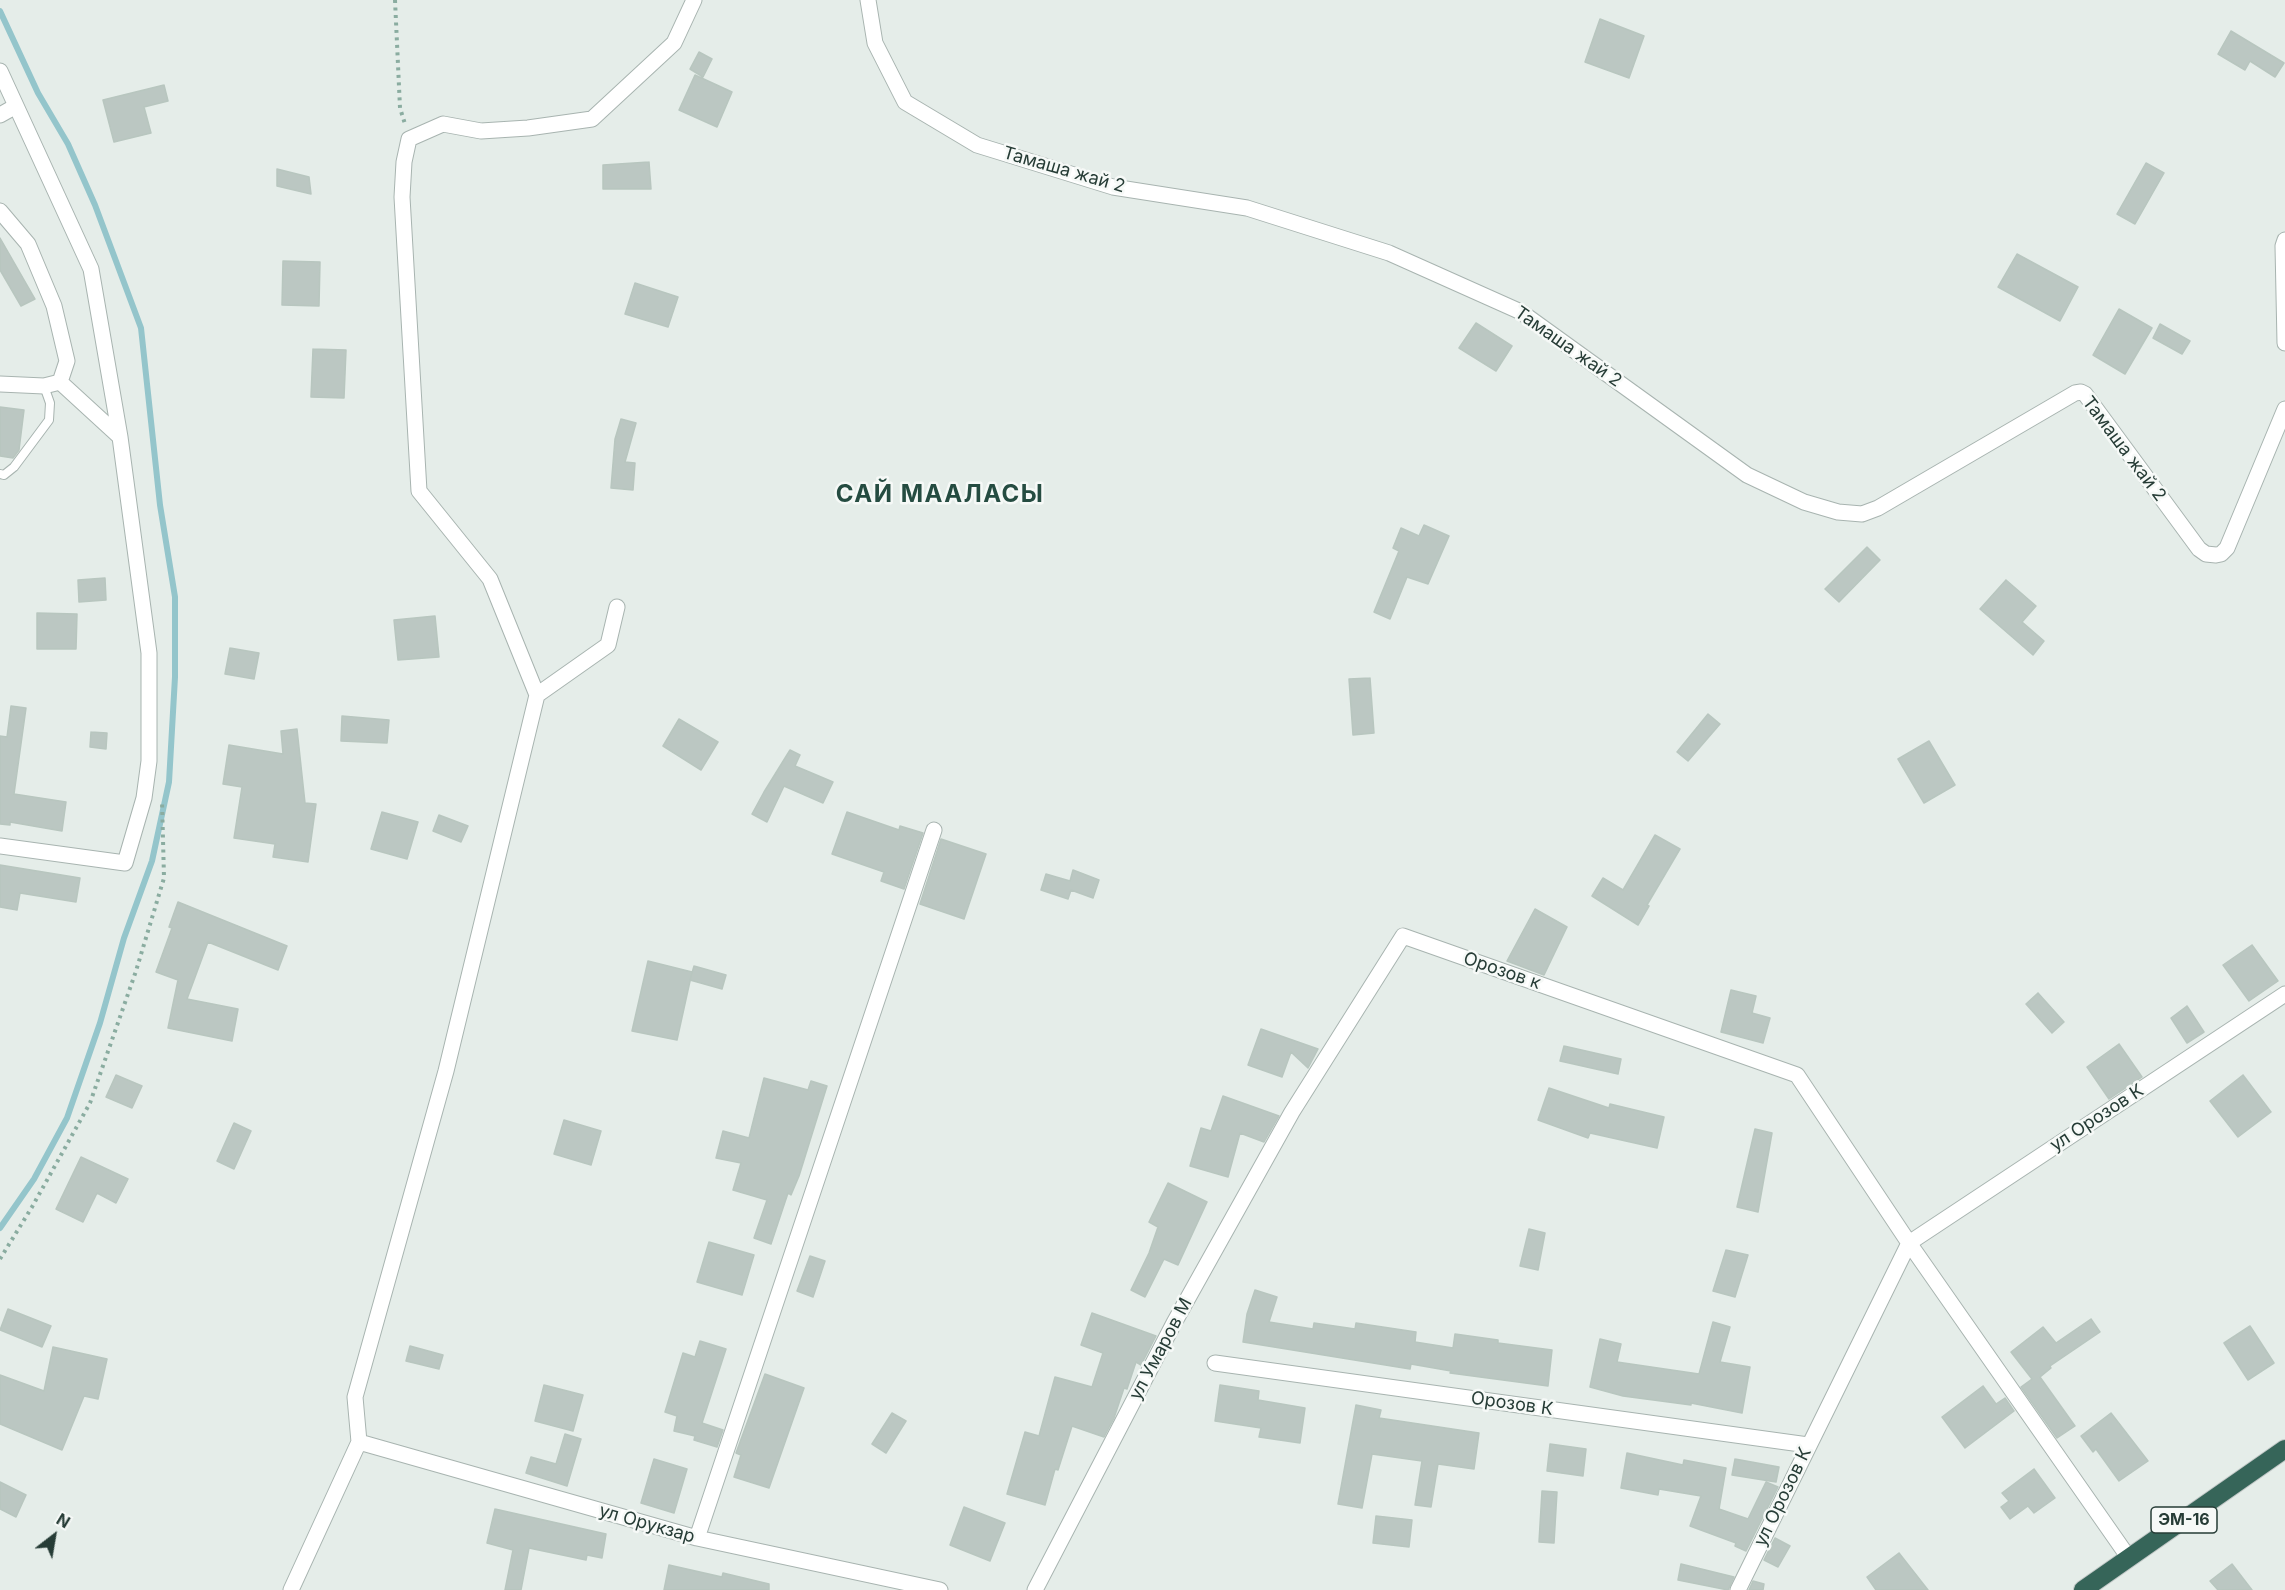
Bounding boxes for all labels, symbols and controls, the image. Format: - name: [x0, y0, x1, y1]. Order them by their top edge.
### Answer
- street label: Тамаша жай 2: [1001, 142, 1127, 198]
- street label: Тамаша жай 2: [1510, 302, 1626, 392]
- street label: Тамаша жай 2: [2078, 392, 2170, 506]
- district label: САЙ МААЛАСЫ: [836, 481, 1044, 509]
- street label: Орозов к: [1461, 948, 1543, 994]
- street label: ул Орозов К: [2046, 1080, 2148, 1156]
- street label: ул Умаров М: [1125, 1294, 1197, 1404]
- street label: Орозов К: [1470, 1388, 1554, 1420]
- street label: ул Орозов К: [1750, 1444, 1816, 1550]
- street label: ул Орукзар: [597, 1500, 697, 1548]
- north arrow: [24, 1506, 84, 1566]
- road number: ЭМ-16: [2151, 1507, 2217, 1533]
- text: N: [53, 1509, 74, 1532]

